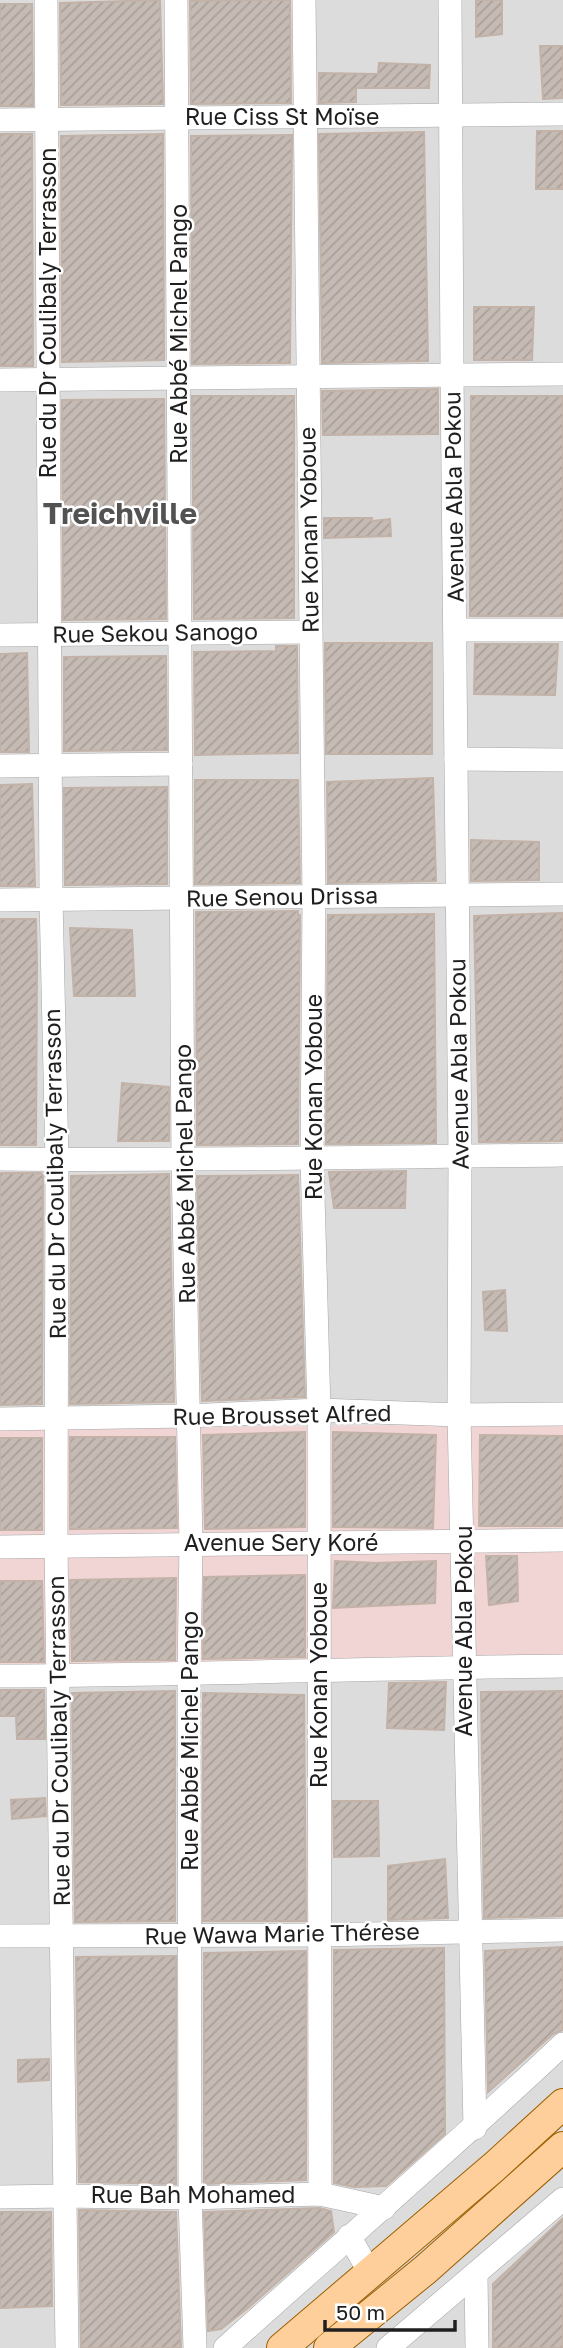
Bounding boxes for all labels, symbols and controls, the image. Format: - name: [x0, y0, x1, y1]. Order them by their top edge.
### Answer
- street label: Rue Ciss St Moïse: [185, 102, 379, 130]
- street label: Rue du Dr Coulibaly Terrasson: [33, 148, 61, 478]
- street label: Rue Abbé Michel Pango: [164, 204, 192, 464]
- street label: Avenue Abla Pokou: [437, 391, 469, 603]
- street label: Rue Konan Yoboue: [292, 427, 324, 633]
- district label: Treichville: [43, 495, 197, 531]
- street label: Rue Sekou Sanogo: [52, 616, 258, 648]
- street label: Rue Senou Drissa: [186, 880, 378, 912]
- street label: Avenue Abla Pokou: [442, 958, 474, 1170]
- street label: Rue Konan Yoboue: [299, 994, 327, 1200]
- street label: Rue du Dr Coulibaly Terrasson: [37, 1008, 71, 1340]
- street label: Rue Abbé Michel Pango: [168, 1044, 200, 1304]
- street label: Rue Brousset Alfred: [172, 1398, 392, 1430]
- street label: Avenue Abla Pokou: [449, 1525, 477, 1737]
- street label: Avenue Sery Koré: [184, 1528, 378, 1556]
- street label: Rue du Dr Coulibaly Terrasson: [41, 1575, 75, 1907]
- street label: Rue Konan Yoboue: [304, 1582, 332, 1788]
- street label: Rue Abbé Michel Pango: [175, 1611, 203, 1871]
- street label: Rue Wawa Marie Thérèse: [144, 1917, 420, 1949]
- street label: Rue Bah Mohamed: [90, 2180, 296, 2208]
- scale bar: [325, 2288, 454, 2332]
- text: 50 m: [336, 2299, 385, 2325]

